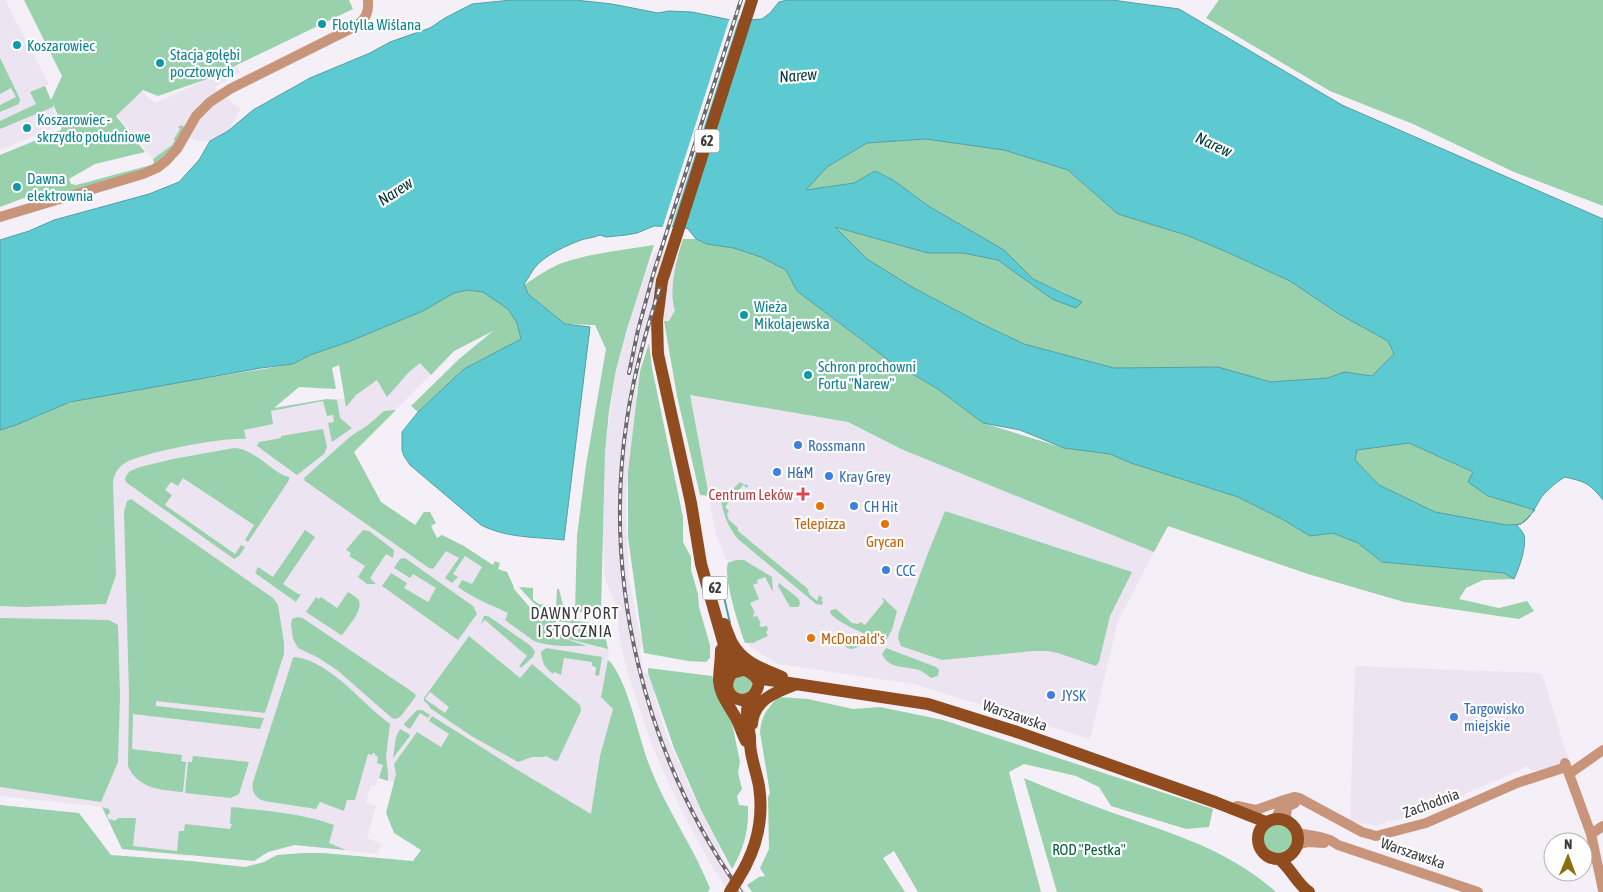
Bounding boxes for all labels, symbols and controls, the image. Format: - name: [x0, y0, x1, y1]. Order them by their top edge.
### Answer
- place label: Flotylla Wiślana: [332, 16, 421, 33]
- marker: Flotylla Wiślana: [316, 18, 328, 30]
- place label: Koszarowiec: [27, 37, 95, 54]
- marker: Koszarowiec: [11, 39, 23, 51]
- place label: Stacja gołębi pocztowych: [170, 46, 240, 80]
- marker: Stacja gołębi pocztowych: [154, 57, 166, 69]
- water label: Narew: [778, 64, 818, 86]
- place label: Koszarowiec - skrzydło południowe: [37, 111, 151, 145]
- marker: Koszarowiec - skrzydło południowe: [21, 122, 33, 134]
- water label: Narew: [1193, 128, 1235, 160]
- road number: 62: [694, 130, 720, 152]
- place label: Dawna elektrownia: [27, 170, 93, 204]
- water label: Narew: [374, 173, 416, 209]
- marker: Dawna elektrownia: [11, 181, 23, 193]
- place label: Wieża Mikołajewska: [754, 298, 830, 332]
- marker: Wieża Mikołajewska: [738, 309, 750, 321]
- place label: Schron prochowni Fortu "Narew": [818, 358, 916, 392]
- marker: Schron prochowni Fortu "Narew": [802, 369, 814, 381]
- place label: Rossmann: [808, 437, 865, 454]
- marker: Rossmann: [792, 439, 804, 451]
- place label: H&M: [787, 464, 814, 481]
- marker: H&M: [771, 466, 783, 478]
- place label: Kray Grey: [839, 468, 891, 485]
- marker: Kray Grey: [823, 470, 835, 482]
- place label: Centrum Leków: [709, 486, 793, 503]
- marker: Centrum Leków: [797, 488, 809, 500]
- place label: CH Hit: [864, 498, 898, 515]
- marker: Telepizza: [814, 500, 826, 512]
- marker: CH Hit: [848, 500, 860, 512]
- place label: Telepizza: [794, 515, 846, 532]
- marker: Grycan: [879, 518, 891, 530]
- place label: Grycan: [866, 533, 904, 550]
- place label: CCC: [896, 562, 916, 579]
- marker: CCC: [880, 564, 892, 576]
- road number: 62: [702, 576, 728, 600]
- district label: DAWNY PORT I STOCZNIA: [530, 604, 620, 640]
- place label: McDonald's: [821, 630, 885, 647]
- marker: McDonald's: [805, 632, 817, 644]
- place label: JYSK: [1061, 687, 1087, 704]
- marker: JYSK: [1045, 689, 1057, 701]
- street label: Warszawska: [980, 696, 1050, 734]
- place label: Targowisko miejskie: [1464, 700, 1525, 734]
- marker: Targowisko miejskie: [1448, 711, 1460, 723]
- street label: Zachodnia: [1401, 785, 1461, 821]
- north arrow: [1543, 832, 1593, 882]
- street label: Warszawska: [1378, 834, 1448, 872]
- text: N: [1564, 836, 1572, 852]
- park label: ROD "Pestka": [1052, 841, 1126, 858]

